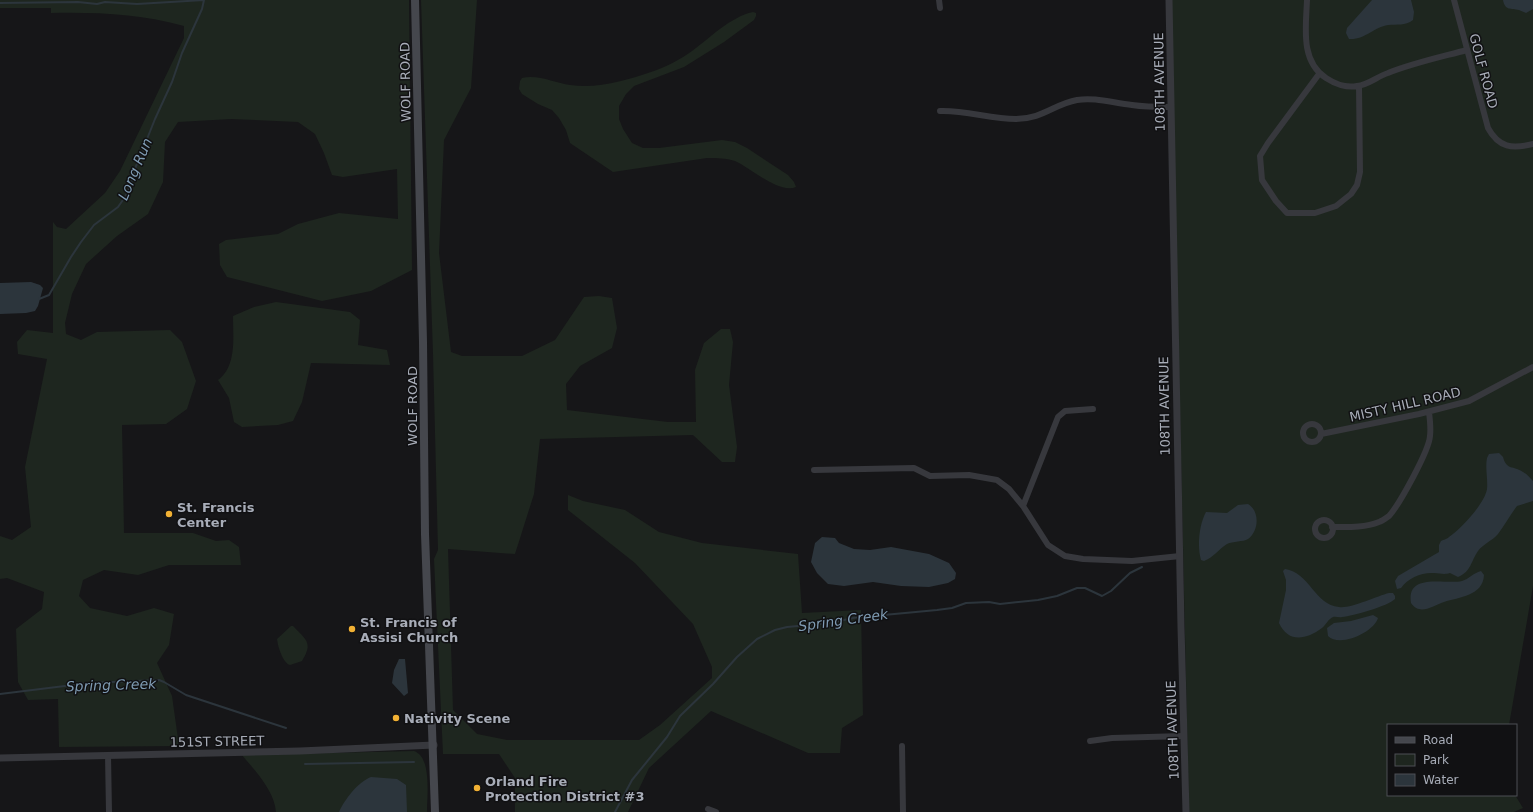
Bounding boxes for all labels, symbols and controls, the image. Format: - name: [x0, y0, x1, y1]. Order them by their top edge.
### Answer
- street label: 108TH AVENUE: [1151, 32, 1168, 132]
- street label: GOLF ROAD: [1466, 32, 1501, 110]
- street label: WOLF ROAD: [397, 42, 414, 122]
- water label: Long Run: [115, 135, 155, 203]
- street label: 108TH AVENUE: [1156, 356, 1173, 456]
- street label: WOLF ROAD: [405, 366, 420, 446]
- street label: MISTY HILL ROAD: [1348, 384, 1462, 425]
- place label: St. Francis Center: [177, 500, 255, 530]
- marker: St. Francis Center: [164, 509, 174, 519]
- water label: Spring Creek: [797, 606, 890, 634]
- place label: St. Francis of Assisi Church: [360, 615, 458, 645]
- marker: St. Francis of Assisi Church: [347, 624, 357, 634]
- water label: Spring Creek: [65, 675, 157, 695]
- street label: 108TH AVENUE: [1163, 680, 1182, 780]
- place label: Nativity Scene: [404, 711, 511, 726]
- marker: Nativity Scene: [391, 713, 401, 723]
- legend: [1387, 724, 1517, 796]
- street label: 151ST STREET: [170, 733, 265, 750]
- text: Road: [1423, 733, 1453, 747]
- text: Park: [1423, 753, 1449, 767]
- text: Water: [1423, 773, 1459, 787]
- place label: Orland Fire Protection District #3: [485, 774, 644, 804]
- marker: Orland Fire Protection District #3: [472, 783, 482, 793]

